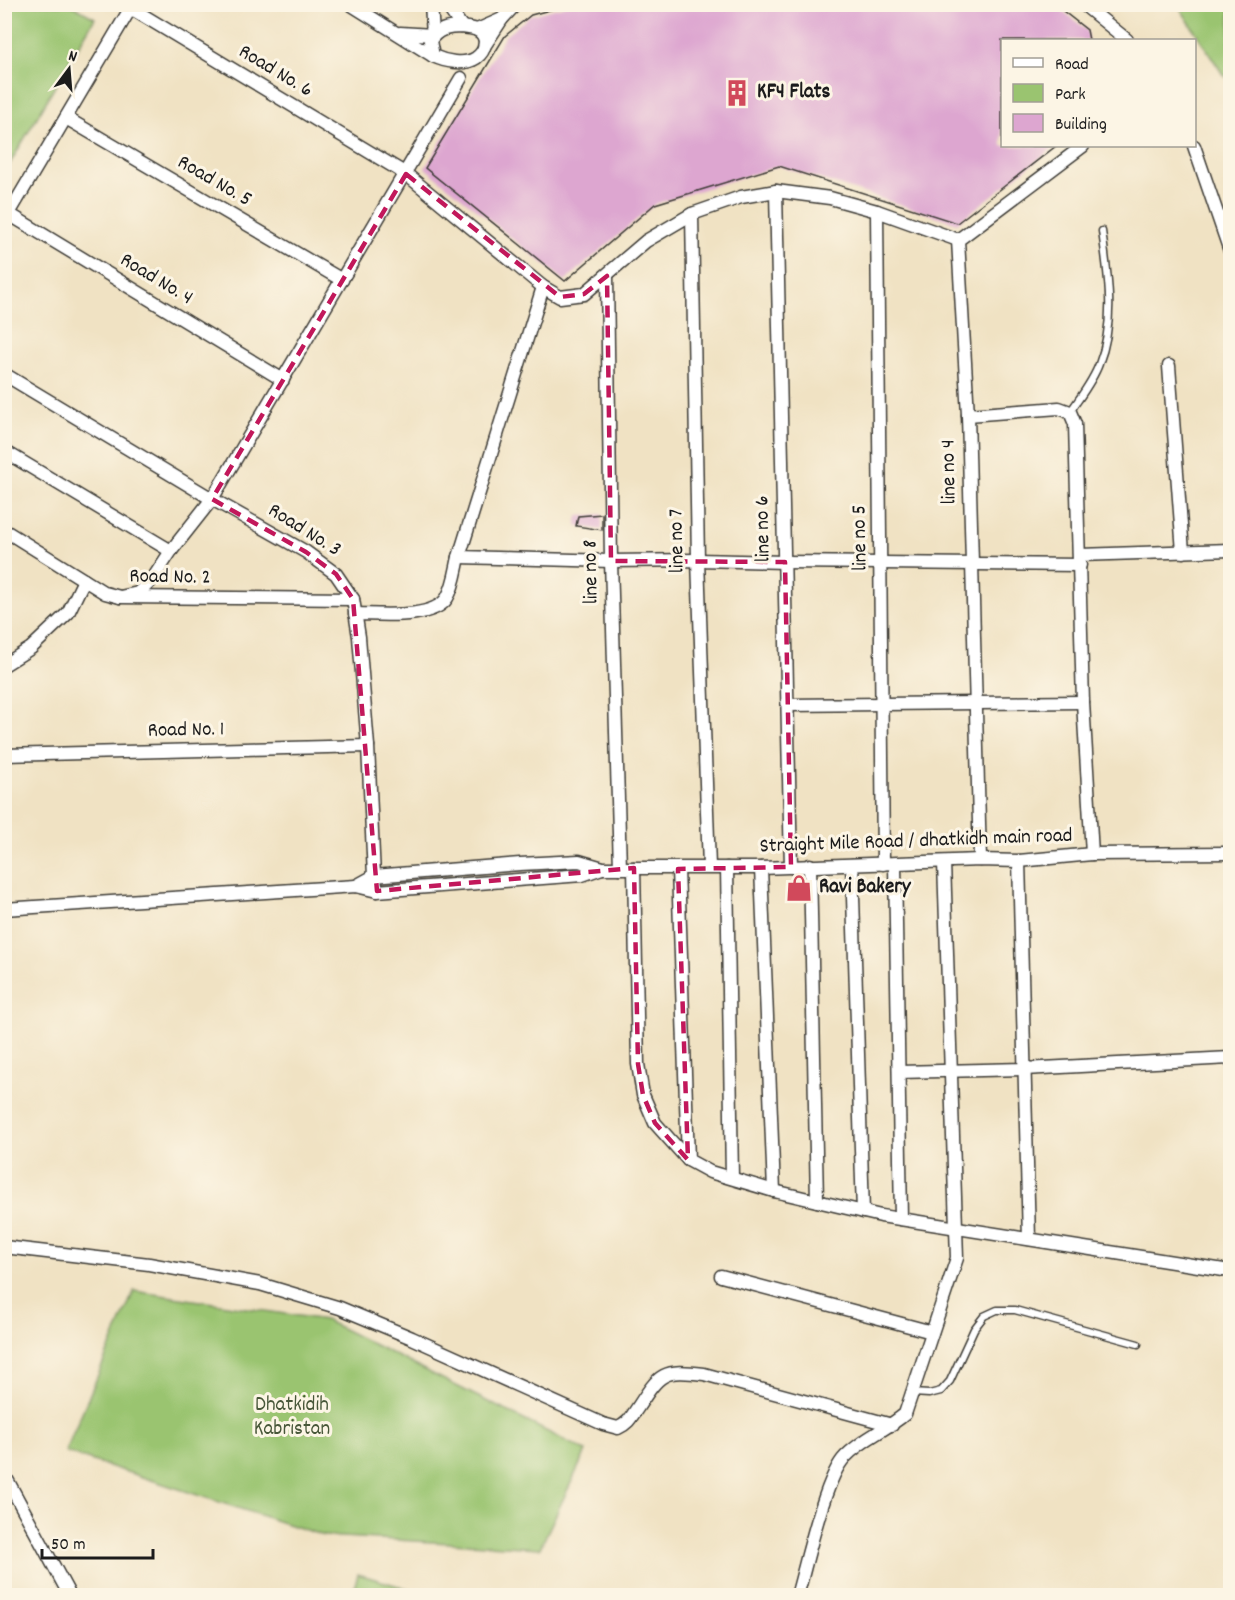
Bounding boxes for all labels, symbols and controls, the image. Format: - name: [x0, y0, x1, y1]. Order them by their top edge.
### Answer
- street label: Road No. 6: [232, 38, 318, 106]
- north arrow: [39, 39, 99, 99]
- legend: [1001, 39, 1196, 147]
- text: N: [65, 45, 80, 69]
- text: Road: [1055, 53, 1089, 78]
- building icon: KF4 Flats: [722, 78, 752, 108]
- place label: KF4 Flats: [757, 78, 831, 108]
- text: Park: [1055, 83, 1086, 108]
- text: Building: [1055, 113, 1107, 138]
- street label: Road No. 5: [171, 149, 257, 215]
- street label: Road No. 4: [114, 246, 198, 314]
- street label: line no 4: [934, 439, 966, 505]
- street label: line no 6: [748, 495, 780, 563]
- street label: Road No. 3: [262, 497, 346, 565]
- street label: line no 5: [845, 505, 877, 571]
- street label: line no 7: [662, 508, 694, 574]
- street label: line no 8: [576, 539, 608, 605]
- street label: Road No. 2: [129, 562, 211, 594]
- street label: Road No. 1: [147, 715, 225, 747]
- street label: Straight Mile Road / dhatkidh main road: [759, 822, 1073, 862]
- shop icon: Ravi Bakery: [784, 873, 814, 903]
- place label: Ravi Bakery: [819, 873, 912, 903]
- park label: Dhatkidih Kabristan: [254, 1391, 330, 1445]
- scale bar: [42, 1522, 153, 1560]
- text: 50 m: [51, 1533, 86, 1558]

